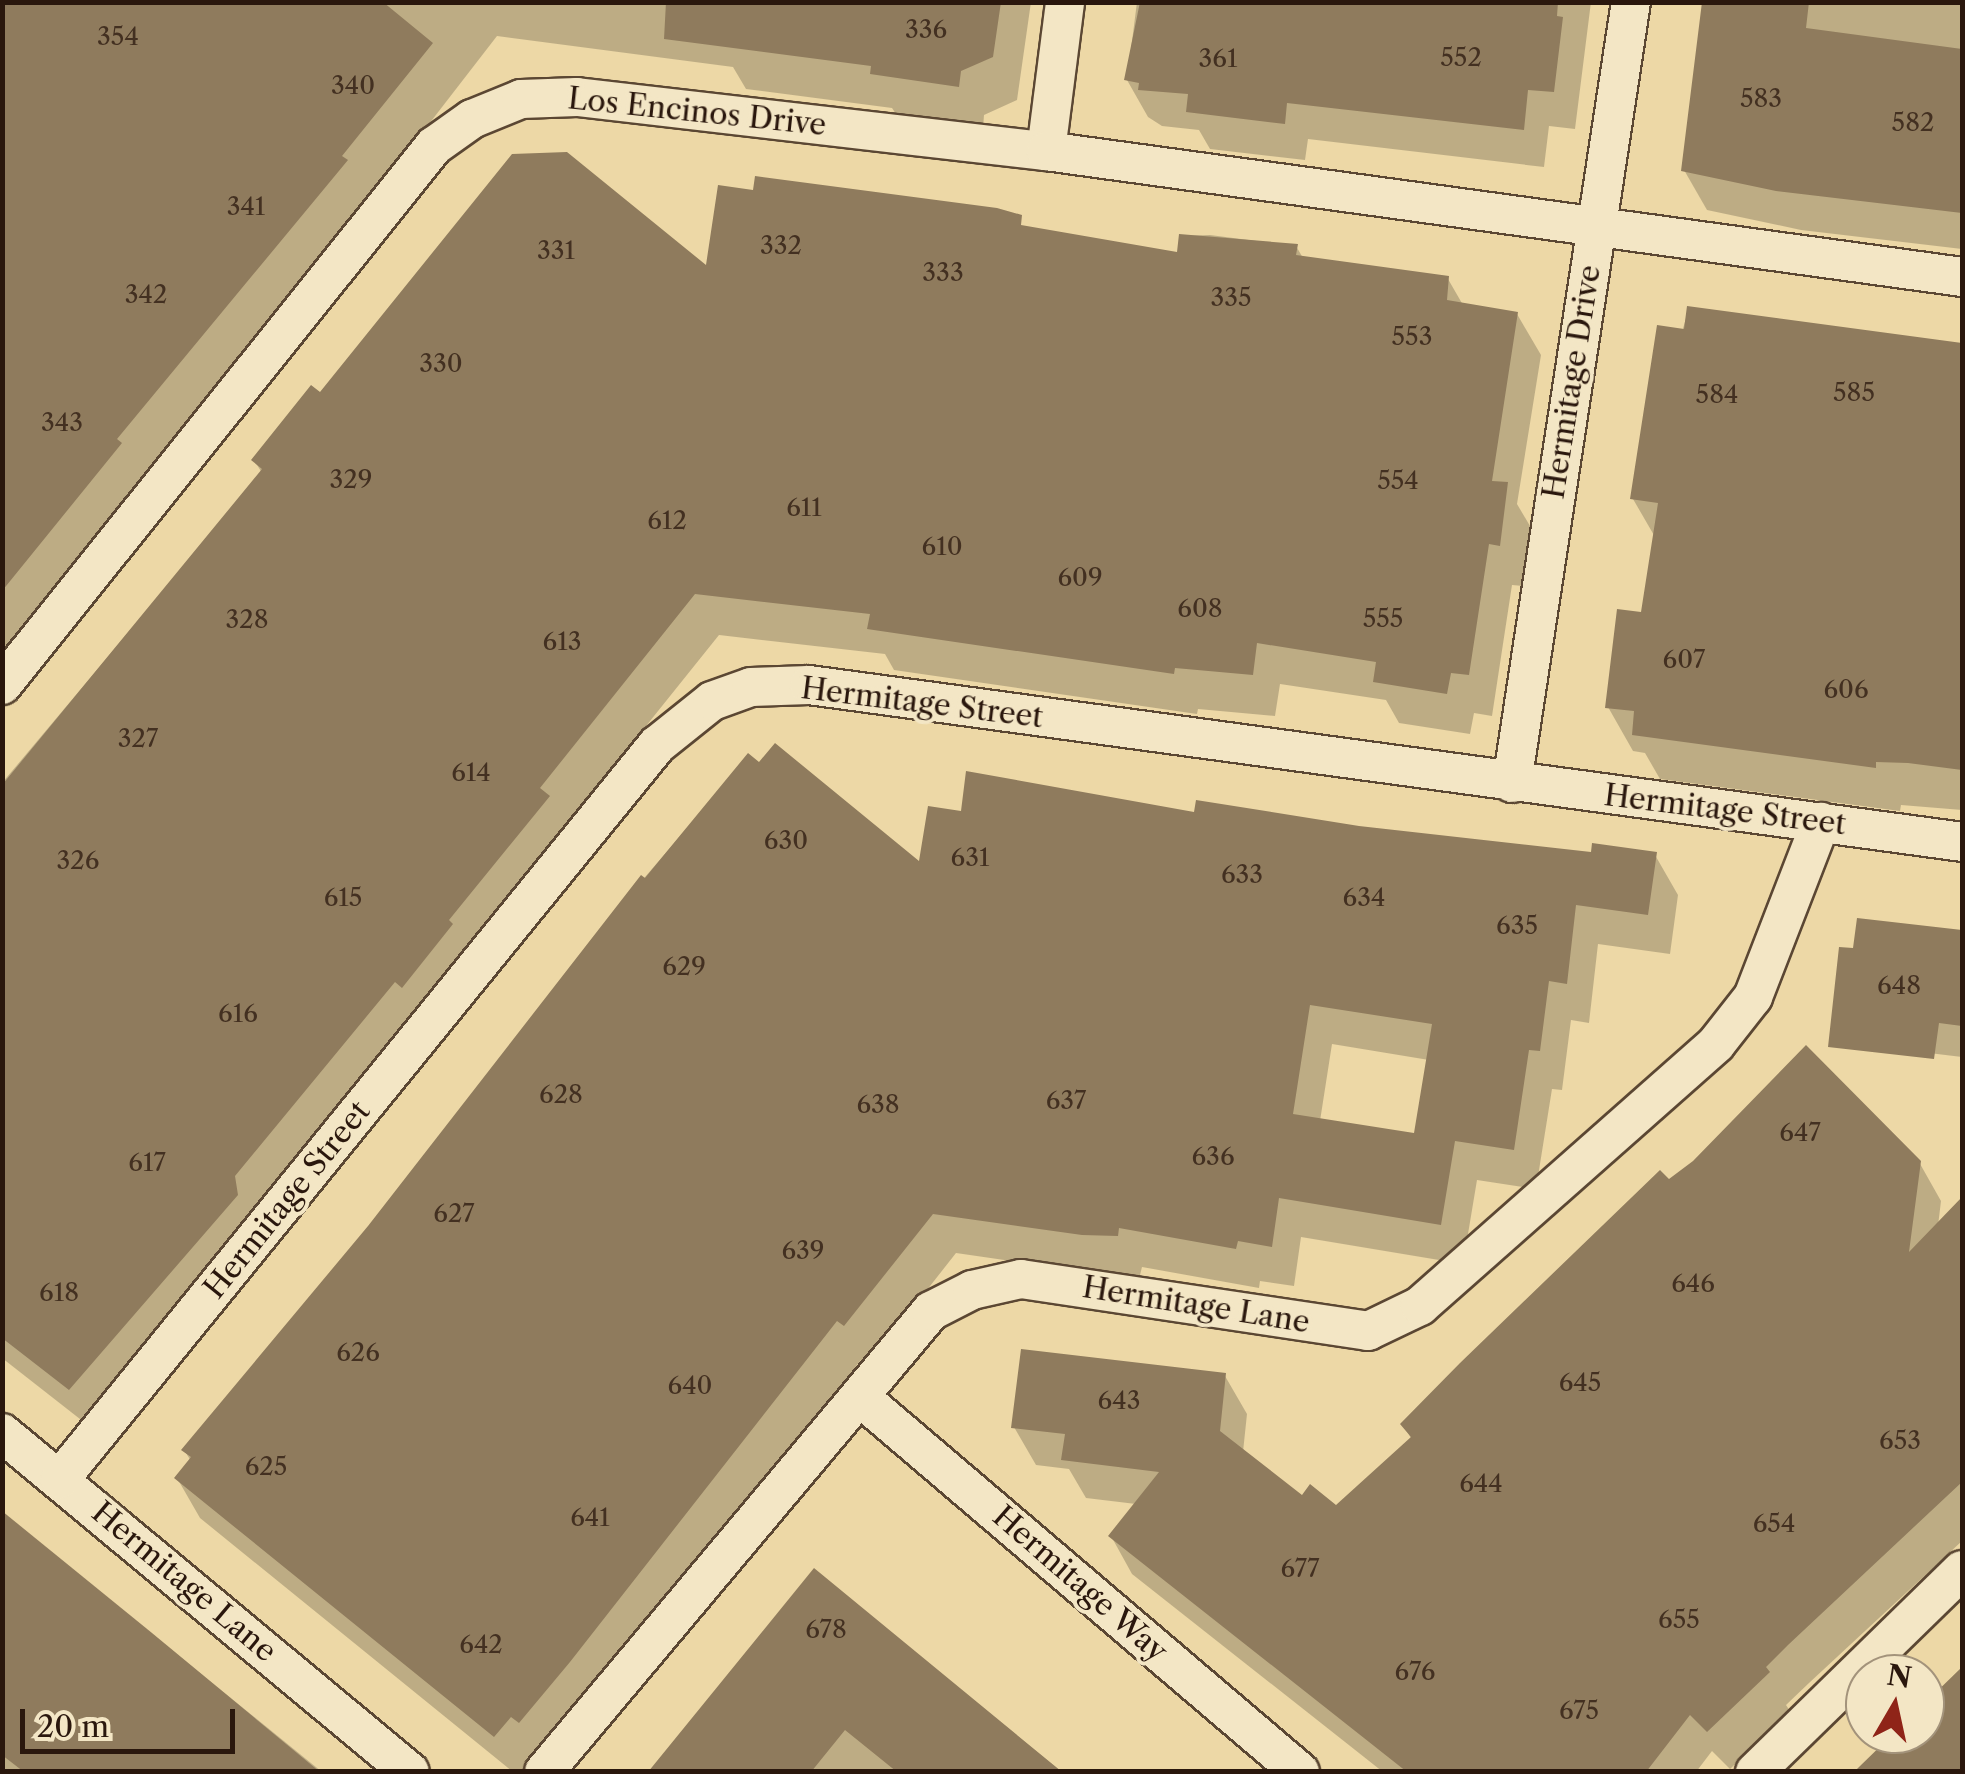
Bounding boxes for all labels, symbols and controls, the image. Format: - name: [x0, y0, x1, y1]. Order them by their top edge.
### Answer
- house number: 336: [905, 15, 947, 45]
- house number: 354: [97, 22, 139, 52]
- house number: 552: [1440, 43, 1482, 73]
- house number: 361: [1199, 44, 1237, 74]
- house number: 340: [331, 71, 375, 101]
- street label: Los Encinos Drive: [566, 81, 828, 143]
- house number: 583: [1740, 84, 1782, 114]
- house number: 582: [1892, 108, 1934, 138]
- house number: 341: [227, 192, 265, 222]
- house number: 332: [760, 231, 802, 261]
- house number: 331: [537, 236, 575, 266]
- house number: 333: [922, 258, 964, 288]
- street label: Hermitage Drive: [1536, 262, 1608, 502]
- house number: 342: [125, 280, 167, 310]
- house number: 335: [1210, 283, 1252, 313]
- house number: 553: [1392, 322, 1432, 352]
- house number: 330: [419, 349, 463, 379]
- house number: 585: [1833, 378, 1875, 408]
- house number: 584: [1696, 380, 1738, 410]
- house number: 343: [41, 408, 83, 438]
- house number: 329: [330, 465, 372, 495]
- house number: 554: [1377, 466, 1419, 496]
- house number: 611: [786, 493, 822, 523]
- house number: 612: [647, 506, 687, 536]
- house number: 610: [922, 532, 962, 562]
- house number: 609: [1057, 563, 1103, 593]
- house number: 608: [1177, 594, 1223, 624]
- house number: 555: [1363, 604, 1403, 634]
- house number: 328: [226, 605, 268, 635]
- house number: 613: [543, 627, 581, 657]
- house number: 607: [1663, 645, 1705, 675]
- street label: Hermitage Street: [799, 670, 1045, 736]
- house number: 606: [1823, 675, 1869, 705]
- house number: 327: [118, 724, 158, 754]
- house number: 614: [451, 758, 491, 788]
- street label: Hermitage Street: [1602, 777, 1848, 843]
- house number: 630: [764, 826, 808, 856]
- house number: 631: [951, 843, 989, 873]
- house number: 326: [57, 846, 99, 876]
- house number: 633: [1221, 860, 1263, 890]
- house number: 615: [324, 883, 362, 913]
- house number: 634: [1343, 883, 1385, 913]
- house number: 635: [1496, 911, 1538, 941]
- house number: 629: [662, 952, 706, 982]
- house number: 648: [1877, 971, 1921, 1001]
- house number: 616: [218, 999, 258, 1029]
- house number: 628: [539, 1080, 583, 1110]
- house number: 637: [1046, 1086, 1086, 1116]
- house number: 638: [856, 1090, 900, 1120]
- street label: Hermitage Street: [196, 1094, 378, 1306]
- house number: 647: [1779, 1118, 1821, 1148]
- house number: 636: [1191, 1142, 1235, 1172]
- house number: 617: [128, 1148, 166, 1178]
- house number: 627: [433, 1199, 475, 1229]
- house number: 639: [781, 1236, 825, 1266]
- street label: Hermitage Lane: [1080, 1269, 1312, 1341]
- house number: 646: [1671, 1269, 1715, 1299]
- house number: 618: [39, 1278, 79, 1308]
- house number: 626: [336, 1338, 380, 1368]
- house number: 645: [1559, 1368, 1601, 1398]
- house number: 640: [668, 1371, 712, 1401]
- house number: 643: [1098, 1386, 1140, 1416]
- house number: 653: [1879, 1426, 1921, 1456]
- house number: 625: [245, 1452, 287, 1482]
- house number: 644: [1459, 1469, 1503, 1499]
- street label: Hermitage Lane: [85, 1494, 283, 1670]
- street label: Hermitage Way: [985, 1498, 1175, 1670]
- house number: 641: [570, 1503, 610, 1533]
- house number: 654: [1753, 1509, 1795, 1539]
- house number: 677: [1281, 1554, 1319, 1584]
- house number: 655: [1658, 1605, 1700, 1635]
- house number: 678: [805, 1615, 847, 1645]
- house number: 642: [459, 1630, 503, 1660]
- north arrow: [1845, 1654, 1945, 1754]
- house number: 676: [1395, 1657, 1435, 1687]
- text: N: [1885, 1658, 1914, 1695]
- scale bar: [25, 1689, 240, 1751]
- house number: 675: [1559, 1696, 1599, 1726]
- text: 20 m: [37, 1708, 109, 1745]

